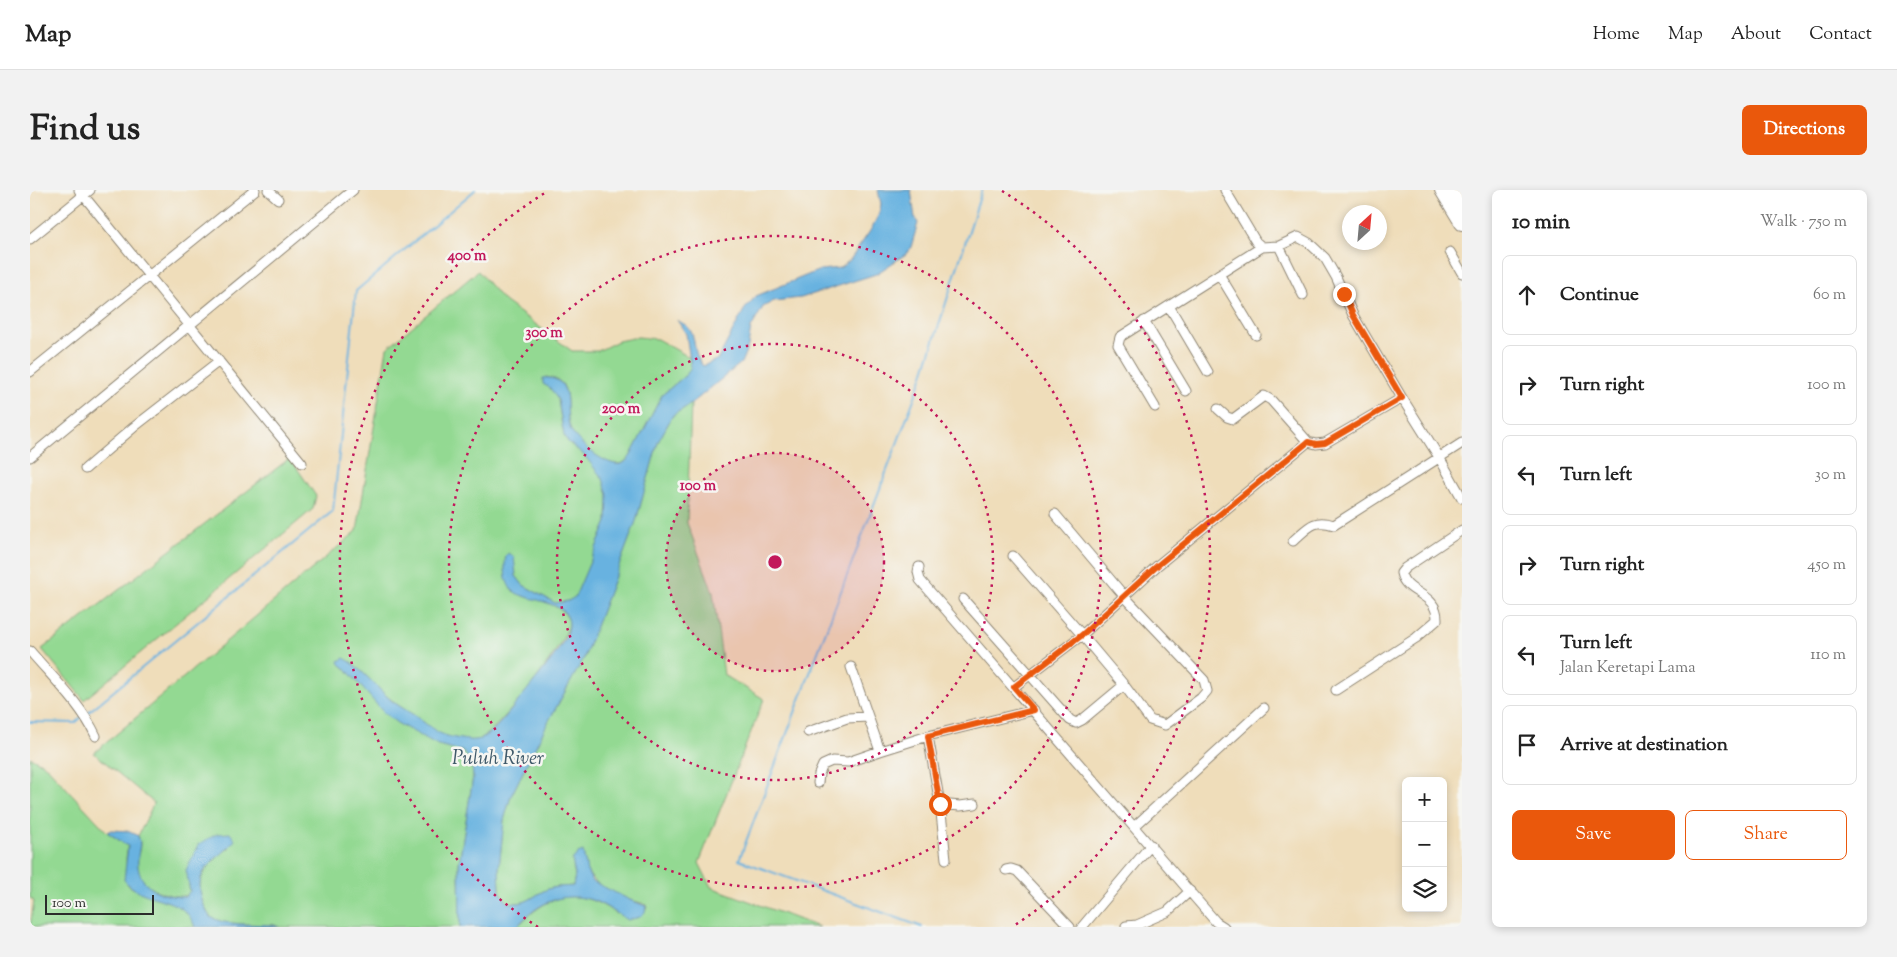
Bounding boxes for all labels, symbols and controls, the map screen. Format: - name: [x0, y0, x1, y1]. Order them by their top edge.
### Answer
- text: Map: [25, 18, 71, 52]
- text: Home: [1593, 22, 1640, 48]
- text: Map: [1668, 22, 1703, 48]
- text: About: [1731, 22, 1781, 48]
- text: Contact: [1809, 22, 1872, 48]
- text: Find us: [30, 105, 140, 156]
- button: Directions: [1742, 105, 1867, 155]
- north arrow: [1342, 205, 1387, 250]
- text: 10 min: [1512, 208, 1570, 238]
- text: Walk · 750 m: [1760, 211, 1847, 234]
- text: 400 m: [447, 246, 487, 267]
- icon: ahead: [1513, 281, 1541, 309]
- text: Continue: [1560, 282, 1639, 309]
- route end: [1333, 283, 1356, 306]
- text: 60 m: [1813, 284, 1846, 307]
- text: 300 m: [525, 323, 563, 344]
- icon: right: [1513, 371, 1541, 399]
- text: Turn right: [1560, 372, 1644, 399]
- text: 100 m: [1807, 374, 1846, 397]
- text: 200 m: [602, 399, 641, 420]
- icon: left: [1513, 461, 1541, 489]
- text: Turn left: [1560, 462, 1632, 489]
- text: 30 m: [1815, 464, 1846, 487]
- text: 100 m: [680, 476, 717, 497]
- icon: right: [1513, 551, 1541, 579]
- text: Turn right: [1560, 552, 1644, 579]
- centre of rings: [766, 553, 784, 571]
- text: 450 m: [1807, 554, 1846, 577]
- text: Turn left: [1560, 630, 1632, 657]
- icon: left: [1513, 641, 1541, 669]
- text: 110 m: [1810, 644, 1846, 667]
- text: Jalan Keretapi Lama: [1560, 657, 1696, 680]
- icon: arrive: [1513, 731, 1541, 759]
- text: Arrive at destination: [1560, 732, 1728, 759]
- water label: Puluh River: [452, 745, 544, 774]
- map controls: [1402, 777, 1447, 912]
- button: +: [1402, 777, 1447, 822]
- route start: [929, 793, 952, 816]
- button: Save: [1512, 810, 1675, 860]
- button: Share: [1685, 810, 1847, 860]
- button: −: [1402, 822, 1447, 867]
- button: layers: [1402, 867, 1447, 912]
- scale bar: [45, 892, 154, 915]
- text: 100 m: [52, 894, 86, 914]

